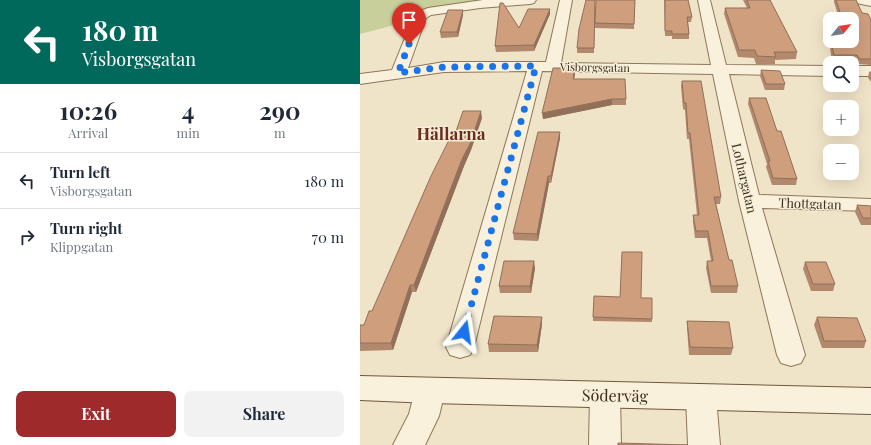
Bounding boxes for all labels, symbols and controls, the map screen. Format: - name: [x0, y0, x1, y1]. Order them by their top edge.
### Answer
- pin: [392, 3, 426, 44]
- icon: arrive: [398, 9, 420, 31]
- text: 180 m: [82, 11, 158, 48]
- north arrow: [823, 12, 859, 48]
- map controls: [823, 12, 859, 180]
- icon: left: [16, 16, 68, 68]
- text: Visborgsgatan: [82, 47, 196, 71]
- button: search: [823, 56, 859, 92]
- street label: Visborgsgatan: [559, 59, 630, 75]
- text: 10:26: [59, 94, 117, 126]
- text: 4: [182, 94, 195, 126]
- text: 290: [259, 94, 301, 126]
- button: +: [823, 100, 859, 136]
- district label: Hällarna: [417, 122, 486, 144]
- text: Arrival: [68, 124, 108, 141]
- text: min: [177, 124, 200, 141]
- text: m: [274, 124, 286, 141]
- street label: Lothargatan: [729, 141, 761, 215]
- button: −: [823, 144, 859, 180]
- text: Turn left: [50, 162, 111, 182]
- icon: left: [16, 170, 38, 192]
- text: 180 m: [305, 171, 344, 191]
- text: Visborgsgatan: [50, 182, 132, 199]
- street label: Thottgatan: [778, 193, 842, 213]
- text: Turn right: [50, 218, 123, 238]
- icon: right: [16, 226, 38, 248]
- text: 70 m: [312, 227, 344, 247]
- text: Klippgatan: [50, 238, 113, 255]
- position arrow: [443, 311, 485, 353]
- street label: Söderväg: [582, 384, 649, 406]
- button: Exit: [16, 391, 176, 437]
- button: Share: [184, 391, 344, 437]

